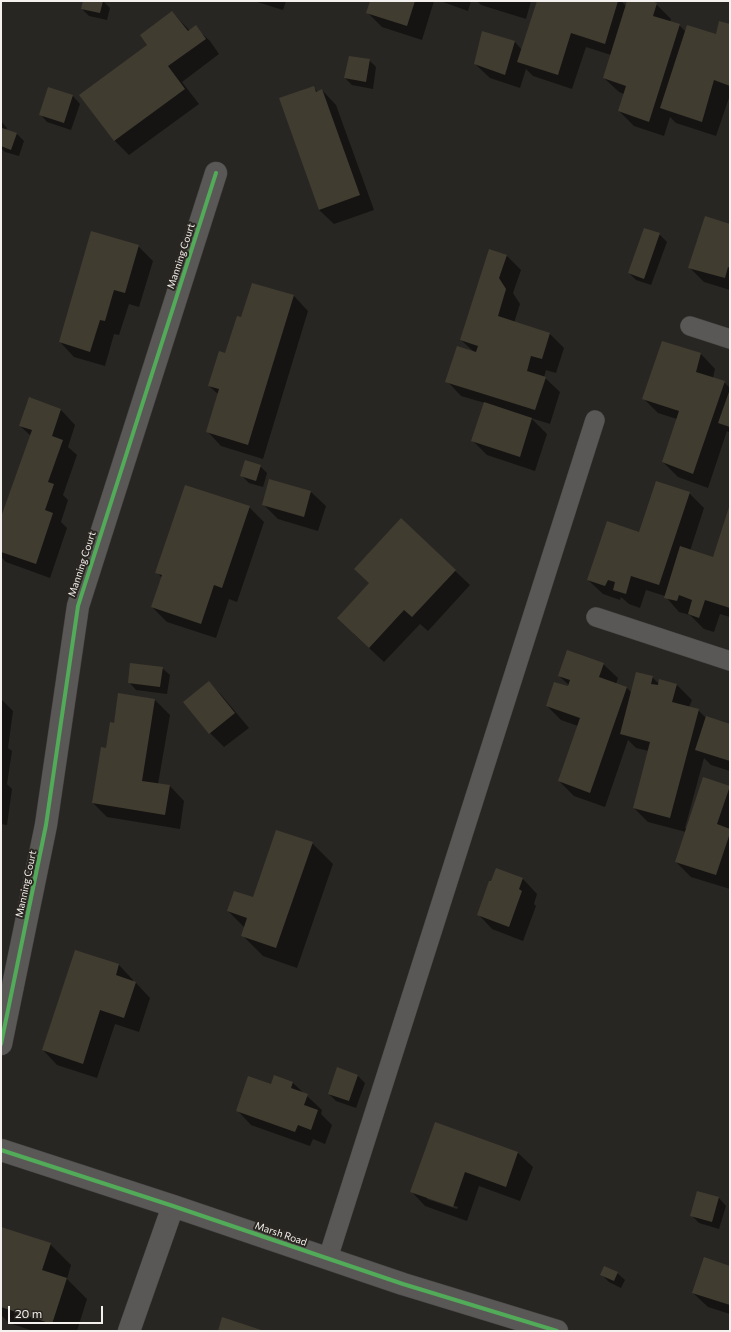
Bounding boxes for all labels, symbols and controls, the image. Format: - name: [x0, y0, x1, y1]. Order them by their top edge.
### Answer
- street label: Manning Court: [165, 222, 197, 290]
- street label: Manning Court: [66, 530, 98, 598]
- street label: Manning Court: [13, 849, 39, 919]
- street label: Marsh Road: [253, 1220, 309, 1248]
- scale bar: [10, 1298, 105, 1324]
- text: 20 m: [15, 1306, 42, 1320]

